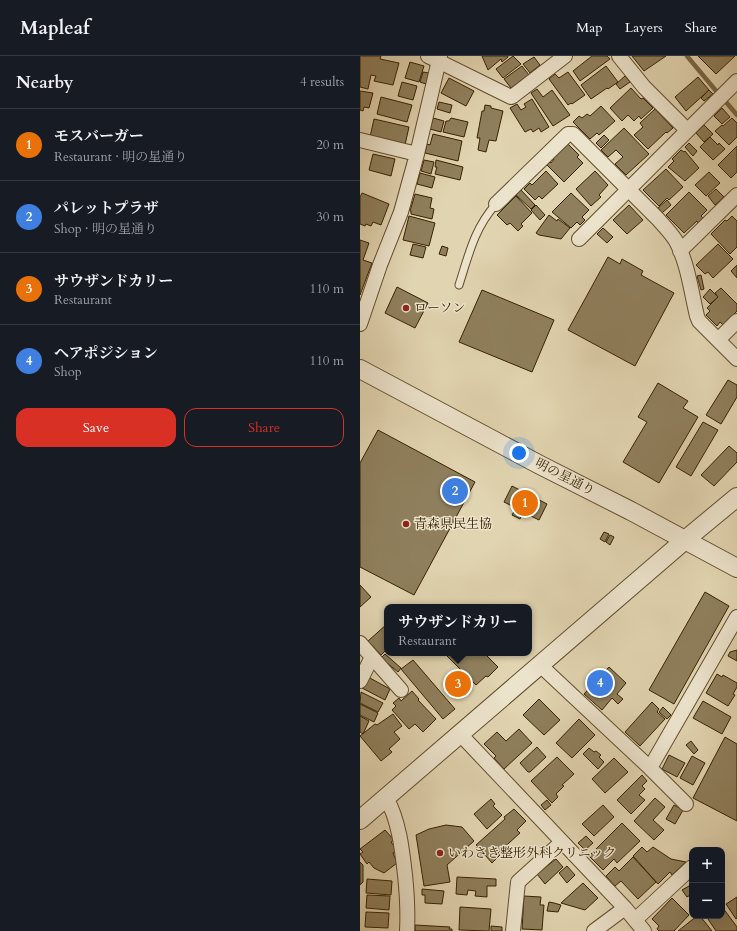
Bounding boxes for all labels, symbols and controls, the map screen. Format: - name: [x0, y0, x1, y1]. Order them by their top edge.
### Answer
- text: Mapleaf: [20, 15, 90, 41]
- text: Map: [576, 18, 603, 37]
- text: Layers: [625, 18, 663, 37]
- text: Share: [685, 18, 717, 37]
- text: Nearby: [16, 71, 73, 94]
- text: 4 results: [300, 73, 344, 91]
- text: モスバーガー: [54, 126, 144, 146]
- text: 1: [26, 136, 32, 154]
- text: 20 m: [316, 136, 344, 154]
- text: Restaurant · 明の星通り: [54, 148, 187, 166]
- text: パレットプラザ: [54, 198, 158, 218]
- text: 2: [26, 208, 32, 226]
- text: 30 m: [316, 208, 344, 226]
- text: Shop · 明の星通り: [54, 220, 157, 238]
- text: サウザンドカリー: [54, 271, 173, 291]
- text: 3: [26, 280, 32, 298]
- text: 110 m: [310, 280, 344, 298]
- text: Restaurant: [54, 291, 112, 309]
- place label: ローソン: [414, 299, 465, 317]
- marker: ローソン: [401, 303, 411, 313]
- text: ヘアポジション: [54, 343, 158, 363]
- text: 4: [26, 352, 32, 370]
- text: 110 m: [310, 352, 344, 370]
- text: Shop: [54, 363, 82, 381]
- button: Save: [16, 408, 176, 447]
- button: Share: [184, 408, 344, 447]
- your location: [509, 443, 529, 463]
- street label: 明の星通り: [532, 454, 598, 500]
- pin: 2: [442, 476, 468, 506]
- pin: 1: [512, 488, 538, 518]
- place label: 青森県民生協: [414, 515, 492, 533]
- marker: 青森県民生協: [401, 519, 411, 529]
- popup: [384, 604, 532, 656]
- text: サウザンドカリー: [398, 612, 518, 632]
- text: Restaurant: [398, 632, 456, 650]
- pin: 4: [587, 668, 613, 698]
- pin: 3: [445, 669, 471, 699]
- place label: いわさき整形外科クリニック: [448, 844, 616, 862]
- map controls: [689, 847, 725, 919]
- button: +: [689, 847, 725, 883]
- marker: いわさき整形外科クリニック: [435, 848, 445, 858]
- button: −: [689, 883, 725, 919]

